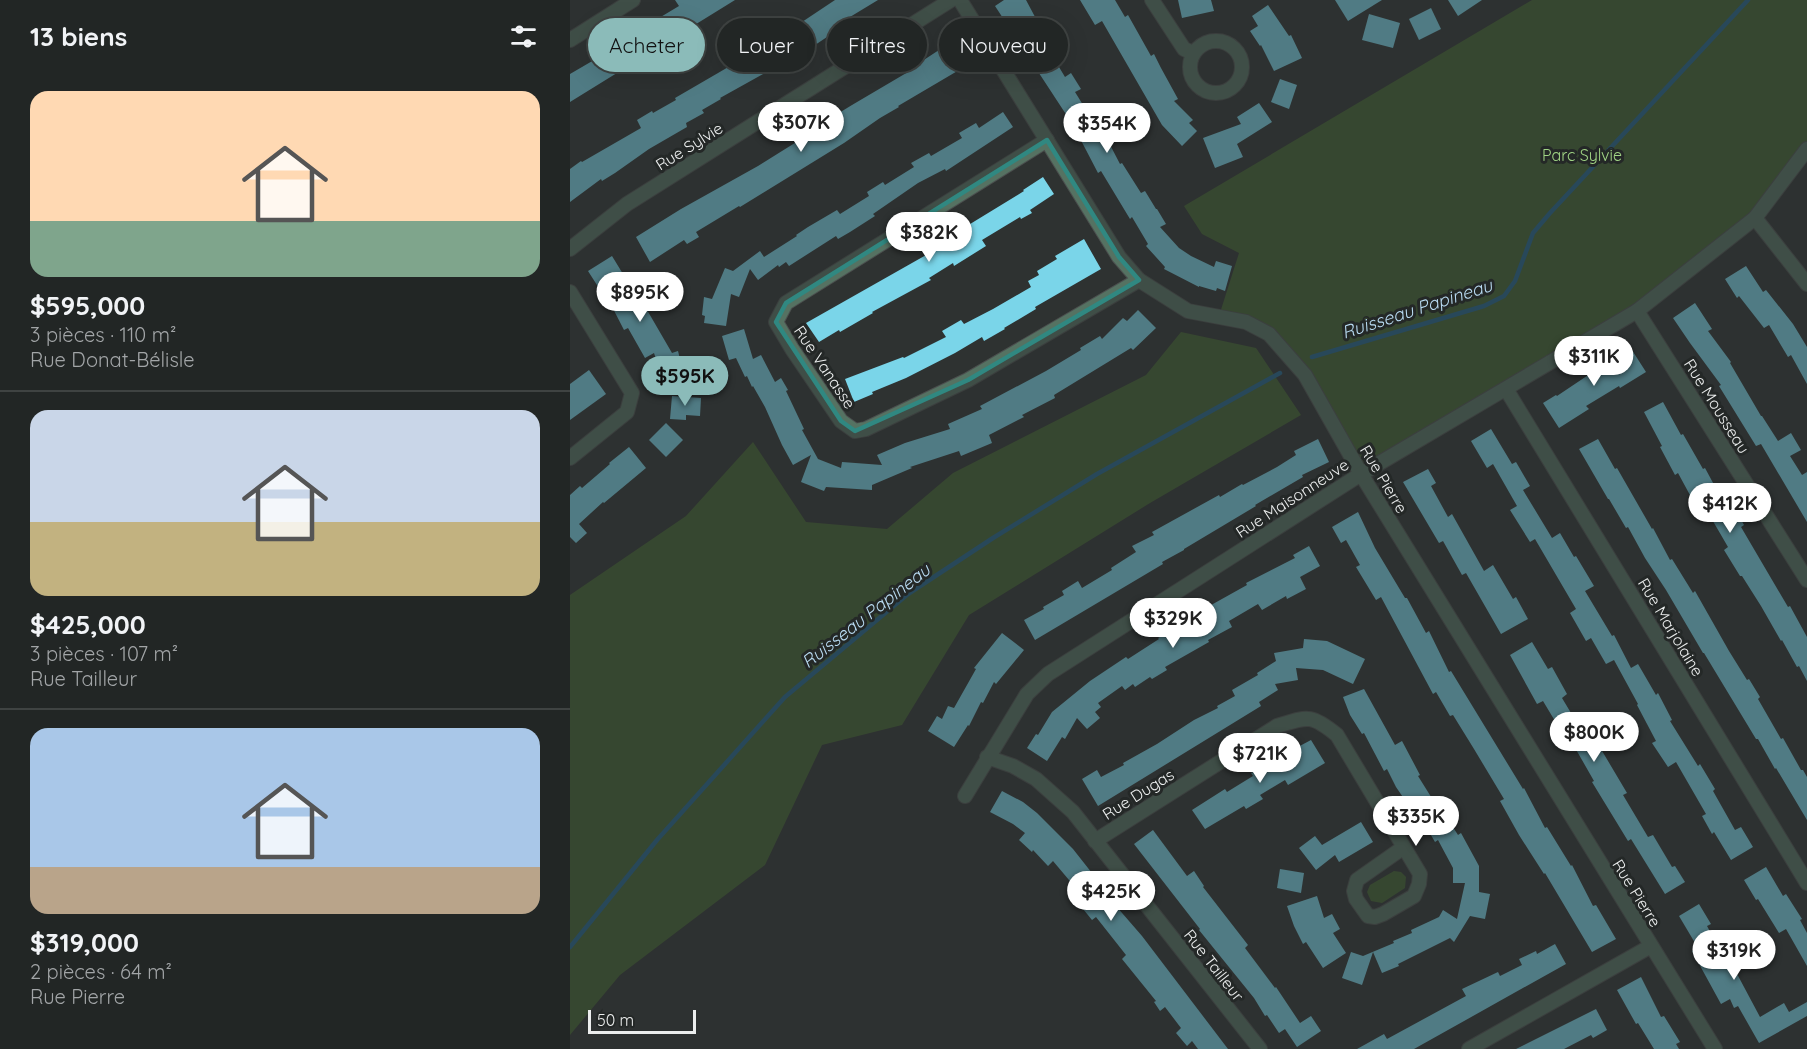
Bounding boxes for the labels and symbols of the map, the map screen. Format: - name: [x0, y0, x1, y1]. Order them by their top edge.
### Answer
- pin: $307K: [759, 102, 843, 153]
- pin: $354K: [1065, 103, 1149, 154]
- street label: Rue Sylvie: [652, 118, 726, 174]
- park label: Parc Sylvie: [1542, 145, 1622, 165]
- pin: $382K: [887, 212, 971, 263]
- pin: $895K: [598, 272, 682, 323]
- water label: Ruisseau Papineau: [1339, 273, 1497, 344]
- street label: Rue Vanasse: [790, 322, 860, 412]
- pin: $311K: [1552, 336, 1636, 387]
- street label: Rue Mousseau: [1680, 355, 1754, 457]
- pin: $595K: [643, 356, 727, 407]
- street label: Rue Pierre: [1356, 441, 1412, 517]
- street label: Rue Maisonneuve: [1232, 454, 1352, 542]
- pin: $412K: [1688, 483, 1772, 534]
- water label: Ruisseau Papineau: [797, 557, 936, 673]
- street label: Rue Marjolaine: [1634, 574, 1708, 680]
- pin: $329K: [1131, 598, 1215, 649]
- pin: $800K: [1552, 712, 1636, 763]
- pin: $721K: [1218, 733, 1302, 784]
- street label: Rue Dugas: [1099, 764, 1177, 824]
- pin: $335K: [1374, 796, 1458, 847]
- street label: Rue Pierre: [1608, 855, 1666, 931]
- pin: $425K: [1069, 871, 1153, 922]
- street label: Rue Tailleur: [1180, 925, 1248, 1005]
- pin: $319K: [1692, 930, 1776, 981]
- scale bar: [588, 1007, 696, 1034]

